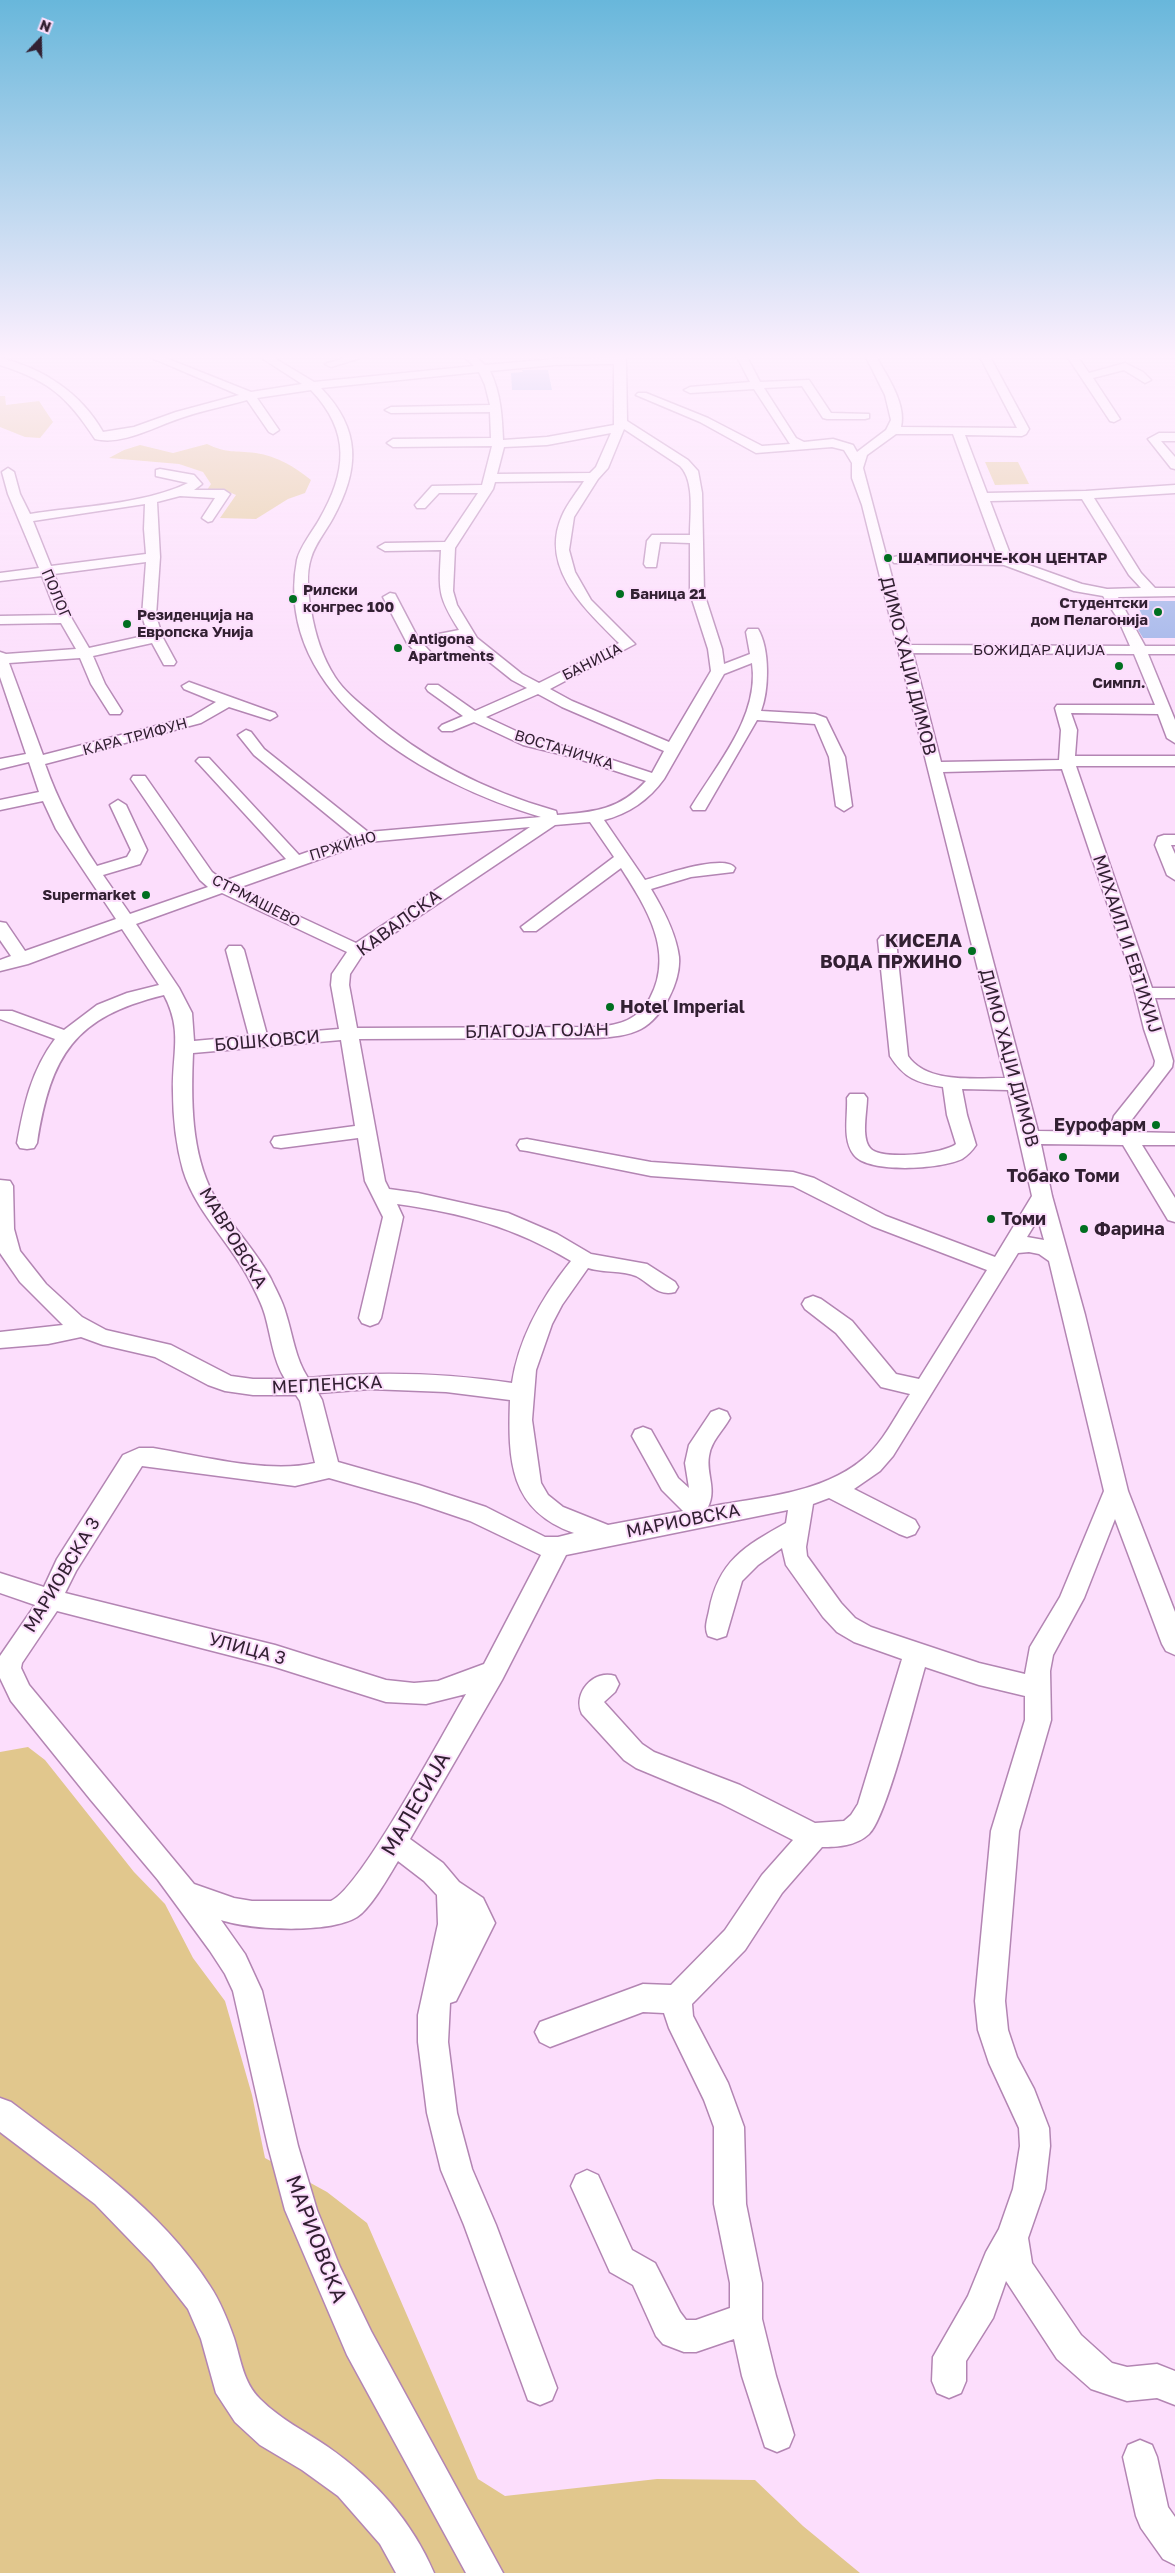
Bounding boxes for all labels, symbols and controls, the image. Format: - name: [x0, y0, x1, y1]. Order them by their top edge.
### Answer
- north arrow: [15, 15, 65, 65]
- text: N: [38, 16, 54, 35]
- place label: ШАМПИОНЧЕ-КОН ЦЕНТАР: [898, 549, 1107, 567]
- marker: ШАМПИОНЧЕ-КОН ЦЕНТАР: [882, 552, 894, 564]
- street label: ПОЛОГ: [37, 566, 75, 622]
- street label: ДИМО ХАЏИ ДИМОВ: [875, 574, 941, 758]
- place label: Рилски конгрес 100: [303, 581, 394, 616]
- place label: Баница 21: [630, 585, 706, 603]
- marker: Баница 21: [614, 588, 626, 600]
- marker: Рилски конгрес 100: [287, 593, 299, 605]
- place label: Студентски дом Пелагонија: [1031, 594, 1148, 629]
- place label: Резиденција на Европска Унија: [137, 606, 254, 641]
- marker: Студентски дом Пелагонија: [1152, 606, 1164, 618]
- marker: Резиденција на Европска Унија: [121, 618, 133, 630]
- place label: Antigona Apartments: [408, 630, 494, 665]
- street label: БАНИЦА: [559, 639, 625, 685]
- street label: БОЖИДАР АЏИЈА: [973, 641, 1105, 659]
- marker: Antigona Apartments: [392, 642, 404, 654]
- marker: Симпл.: [1113, 660, 1125, 672]
- place label: Симпл.: [1092, 674, 1146, 692]
- street label: КАРА ТРИФУН: [81, 714, 189, 760]
- street label: ВОСТАНИЧКА: [512, 726, 616, 774]
- street label: ПРЖИНО: [307, 827, 379, 865]
- street label: МИХАИЛ И ЕВТИХИЈ: [1088, 852, 1166, 1036]
- street label: СТРМАШЕВО: [209, 871, 303, 931]
- street label: КАВАЛСКА: [352, 885, 446, 961]
- place label: Supermarket: [42, 886, 136, 904]
- marker: Supermarket: [140, 889, 152, 901]
- place label: КИСЕЛА ВОДА ПРЖИНО: [820, 930, 962, 972]
- marker: КИСЕЛА ВОДА ПРЖИНО: [966, 945, 978, 957]
- street label: ДИМО ХАЏИ ДИМОВ: [975, 967, 1043, 1149]
- place label: Hotel Imperial: [620, 996, 745, 1018]
- marker: Hotel Imperial: [604, 1001, 616, 1013]
- street label: БЛАГОЈА ГОЈАН: [465, 1019, 609, 1043]
- street label: БОШКОВСИ: [213, 1026, 321, 1056]
- place label: Еурофарм: [1054, 1114, 1146, 1136]
- marker: Еурофарм: [1150, 1119, 1162, 1131]
- marker: Тобако Томи: [1057, 1151, 1069, 1163]
- place label: Тобако Томи: [1007, 1165, 1119, 1187]
- street label: МАВРОВСКА: [194, 1184, 272, 1292]
- place label: Томи: [1001, 1208, 1046, 1230]
- marker: Томи: [985, 1213, 997, 1225]
- place label: Фарина: [1094, 1218, 1165, 1240]
- marker: Фарина: [1078, 1223, 1090, 1235]
- street label: МЕГЛЕНСКА: [271, 1371, 383, 1399]
- street label: МАРИОВСКА: [624, 1499, 742, 1543]
- street label: МАРИОВСКА 3: [19, 1514, 105, 1636]
- street label: УЛИЦА 3: [206, 1628, 288, 1670]
- street label: МАЛЕСИЈА: [376, 1748, 456, 1860]
- street label: МАРИОВСКА: [280, 2172, 352, 2306]

